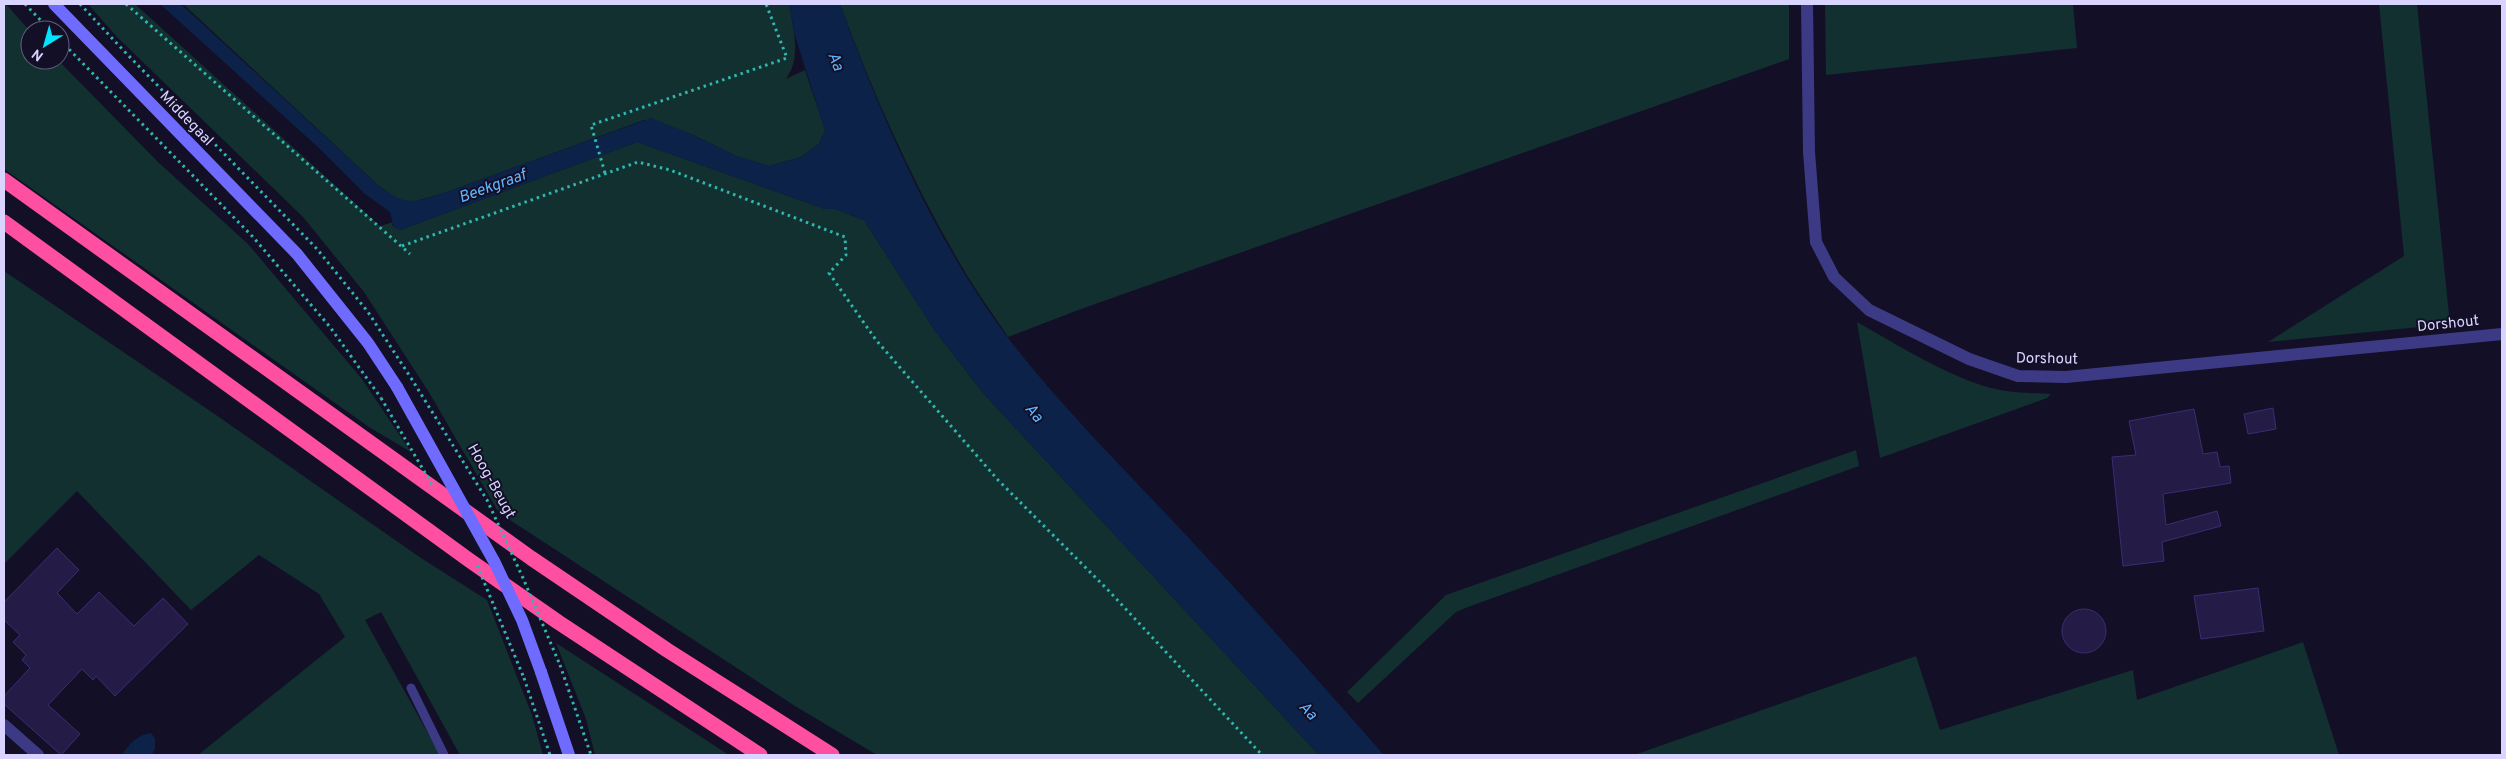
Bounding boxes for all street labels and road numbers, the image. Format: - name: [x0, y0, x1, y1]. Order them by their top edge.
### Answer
- street label: Middegaal: [155, 87, 217, 151]
- street label: Dorshout: [2416, 312, 2480, 337]
- street label: Dorshout: [2016, 349, 2078, 370]
- street label: Hoog-Beugt: [462, 441, 519, 522]

